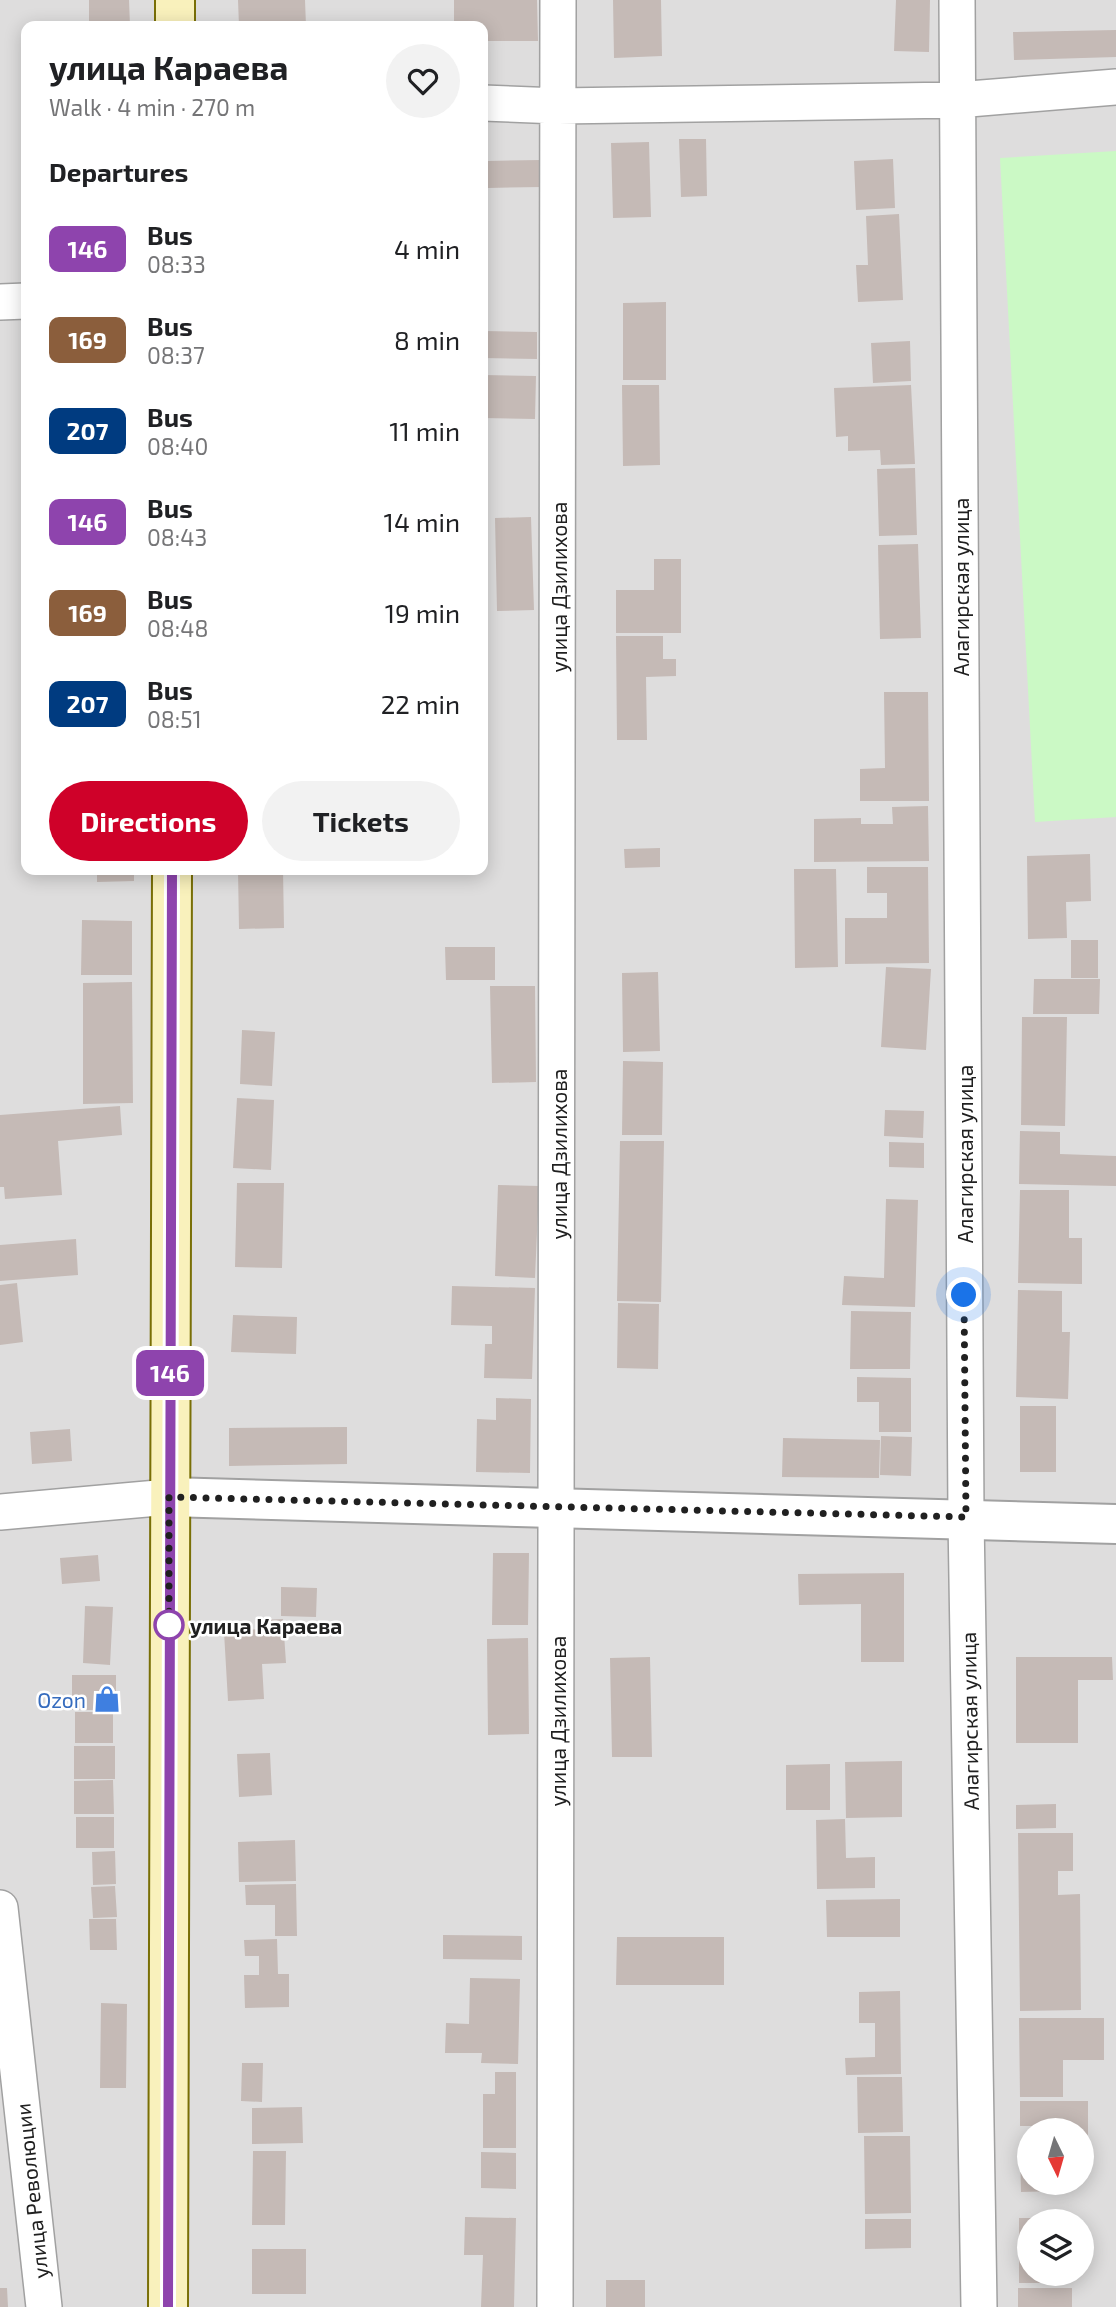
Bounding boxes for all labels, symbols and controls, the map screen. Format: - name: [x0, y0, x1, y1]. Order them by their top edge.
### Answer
- button: heart: [386, 44, 460, 118]
- text: улица Караева: [49, 47, 288, 87]
- text: Walk · 4 min · 270 m: [49, 93, 255, 121]
- text: Departures: [49, 156, 188, 187]
- text: Bus: [147, 219, 193, 250]
- text: 4 min: [394, 233, 460, 264]
- text: 146: [68, 234, 107, 263]
- text: 08:33: [147, 250, 206, 278]
- text: Bus: [147, 310, 193, 341]
- text: 8 min: [394, 324, 460, 355]
- text: 169: [68, 325, 107, 354]
- text: 08:37: [147, 341, 205, 369]
- text: Bus: [147, 401, 193, 432]
- text: 11 min: [389, 415, 460, 446]
- text: 207: [67, 416, 108, 445]
- text: 08:40: [147, 432, 208, 460]
- text: Bus: [147, 492, 193, 523]
- street label: Алагирская улица: [948, 498, 974, 676]
- street label: улица Дзилихова: [546, 502, 572, 672]
- text: 14 min: [384, 506, 460, 537]
- text: 146: [68, 507, 107, 536]
- text: 08:43: [147, 523, 207, 551]
- text: Bus: [147, 583, 193, 614]
- text: 19 min: [385, 597, 460, 628]
- text: 169: [68, 598, 107, 627]
- text: 08:48: [147, 614, 208, 642]
- text: Bus: [147, 674, 193, 705]
- text: 22 min: [381, 688, 460, 719]
- text: 207: [67, 689, 108, 718]
- text: 08:51: [147, 705, 202, 733]
- button: Directions: [49, 781, 248, 861]
- button: Tickets: [262, 781, 460, 861]
- street label: Алагирская улица: [952, 1065, 978, 1243]
- street label: улица Дзилихова: [546, 1069, 572, 1239]
- your location: [946, 1277, 981, 1312]
- line badge: 146: [130, 1350, 210, 1396]
- text: 146: [150, 1358, 190, 1387]
- marker: улица Караева: [154, 1610, 184, 1640]
- place label: улица Караева: [190, 1613, 342, 1638]
- street label: Алагирская улица: [955, 1631, 984, 1811]
- street label: улица Дзилихова: [545, 1636, 571, 1806]
- shop icon: Ozon: [92, 1684, 122, 1714]
- place label: Ozon: [37, 1687, 86, 1712]
- street label: улица Революции: [9, 2102, 54, 2280]
- north arrow: [1017, 2118, 1094, 2194]
- map controls: [1017, 2118, 1094, 2286]
- button: layers: [1017, 2209, 1094, 2286]

